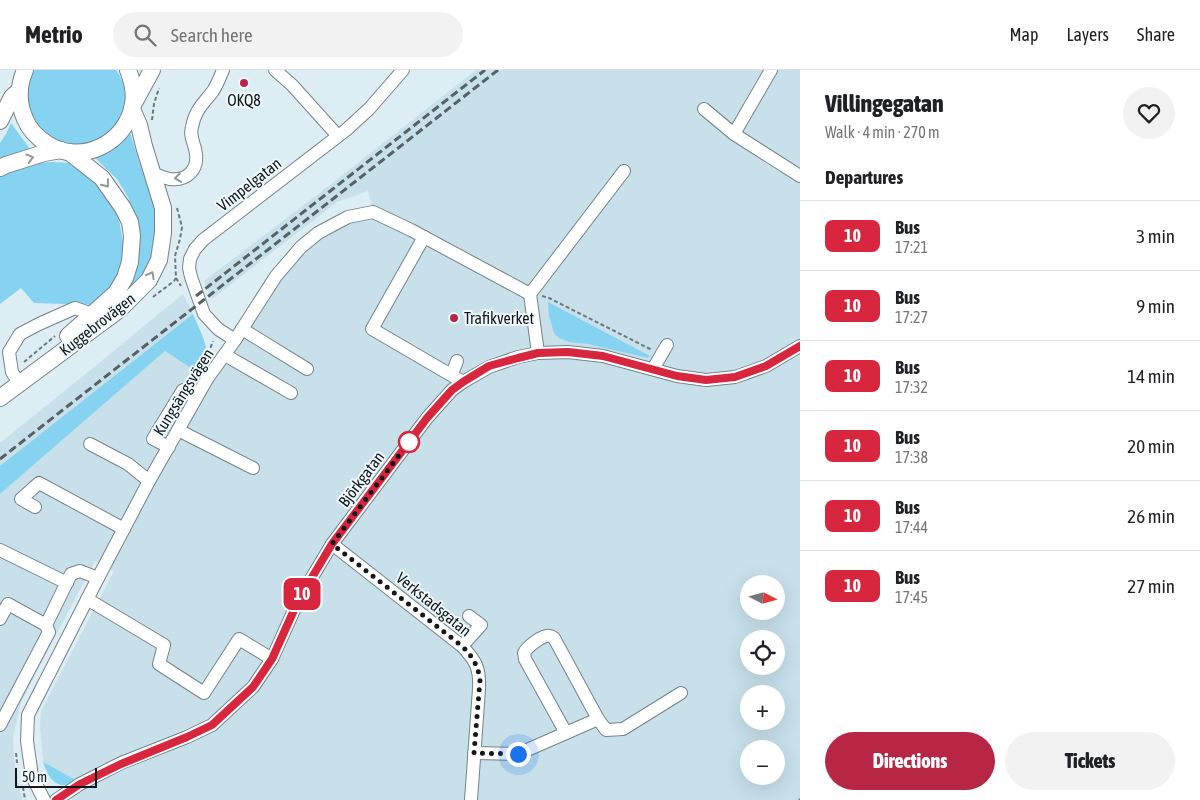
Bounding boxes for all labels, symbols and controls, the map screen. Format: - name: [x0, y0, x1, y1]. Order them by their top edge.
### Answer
- search box: [113, 12, 463, 57]
- text: Metrio: [25, 21, 83, 48]
- icon: search: [131, 21, 159, 49]
- text: Search here: [171, 24, 253, 46]
- text: Map: [1009, 24, 1038, 45]
- text: Layers: [1066, 24, 1109, 45]
- text: Share: [1137, 24, 1175, 45]
- marker: OKQ8: [238, 77, 250, 89]
- button: heart: [1123, 87, 1175, 139]
- text: Villingegatan: [825, 90, 944, 117]
- place label: OKQ8: [227, 91, 261, 109]
- text: Walk · 4 min · 270 m: [825, 123, 939, 141]
- one-way arrow: [26, 153, 34, 163]
- street label: Vimpelgatan: [214, 154, 285, 215]
- text: Departures: [825, 166, 903, 188]
- one-way arrow: [173, 172, 181, 183]
- one-way arrow: [100, 178, 108, 187]
- text: Bus: [895, 216, 920, 238]
- text: 10: [844, 225, 861, 246]
- text: 3 min: [1136, 225, 1175, 247]
- text: 17:21: [895, 238, 928, 256]
- one-way arrow: [145, 271, 155, 280]
- text: Bus: [895, 286, 920, 308]
- street label: Kuggebrovägen: [56, 289, 139, 360]
- text: 10: [844, 295, 861, 316]
- text: 9 min: [1136, 295, 1175, 317]
- text: 17:27: [895, 308, 928, 326]
- place label: Trafikverket: [464, 309, 534, 327]
- marker: Trafikverket: [448, 312, 460, 324]
- street label: Kungsängsvägen: [149, 345, 218, 439]
- text: Bus: [895, 356, 920, 378]
- text: 10: [844, 365, 861, 386]
- text: 14 min: [1127, 365, 1175, 387]
- text: 17:32: [895, 378, 928, 396]
- text: Bus: [895, 426, 920, 448]
- unlabelled marker: [398, 431, 420, 453]
- text: 10: [844, 435, 861, 456]
- text: 20 min: [1127, 435, 1175, 457]
- street label: Björkgatan: [334, 448, 388, 511]
- text: 17:38: [895, 448, 928, 466]
- text: Bus: [895, 496, 920, 518]
- text: 10: [844, 505, 861, 526]
- text: 26 min: [1127, 505, 1175, 527]
- text: 17:44: [895, 518, 928, 536]
- text: Bus: [895, 566, 920, 588]
- street label: Verkstadsgatan: [392, 568, 475, 640]
- north arrow: [740, 575, 785, 620]
- map controls: [740, 575, 785, 785]
- text: 10: [844, 575, 861, 596]
- text: 27 min: [1127, 575, 1175, 597]
- line badge: 10: [280, 578, 324, 610]
- text: 10: [294, 583, 310, 604]
- text: 17:45: [895, 588, 928, 606]
- button: locate: [740, 630, 785, 675]
- button: +: [740, 685, 785, 730]
- button: Directions: [825, 732, 995, 790]
- button: Tickets: [1005, 732, 1175, 790]
- button: −: [740, 740, 785, 785]
- your location: [506, 742, 531, 767]
- scale bar: [15, 765, 98, 788]
- text: 50 m: [22, 769, 47, 785]

